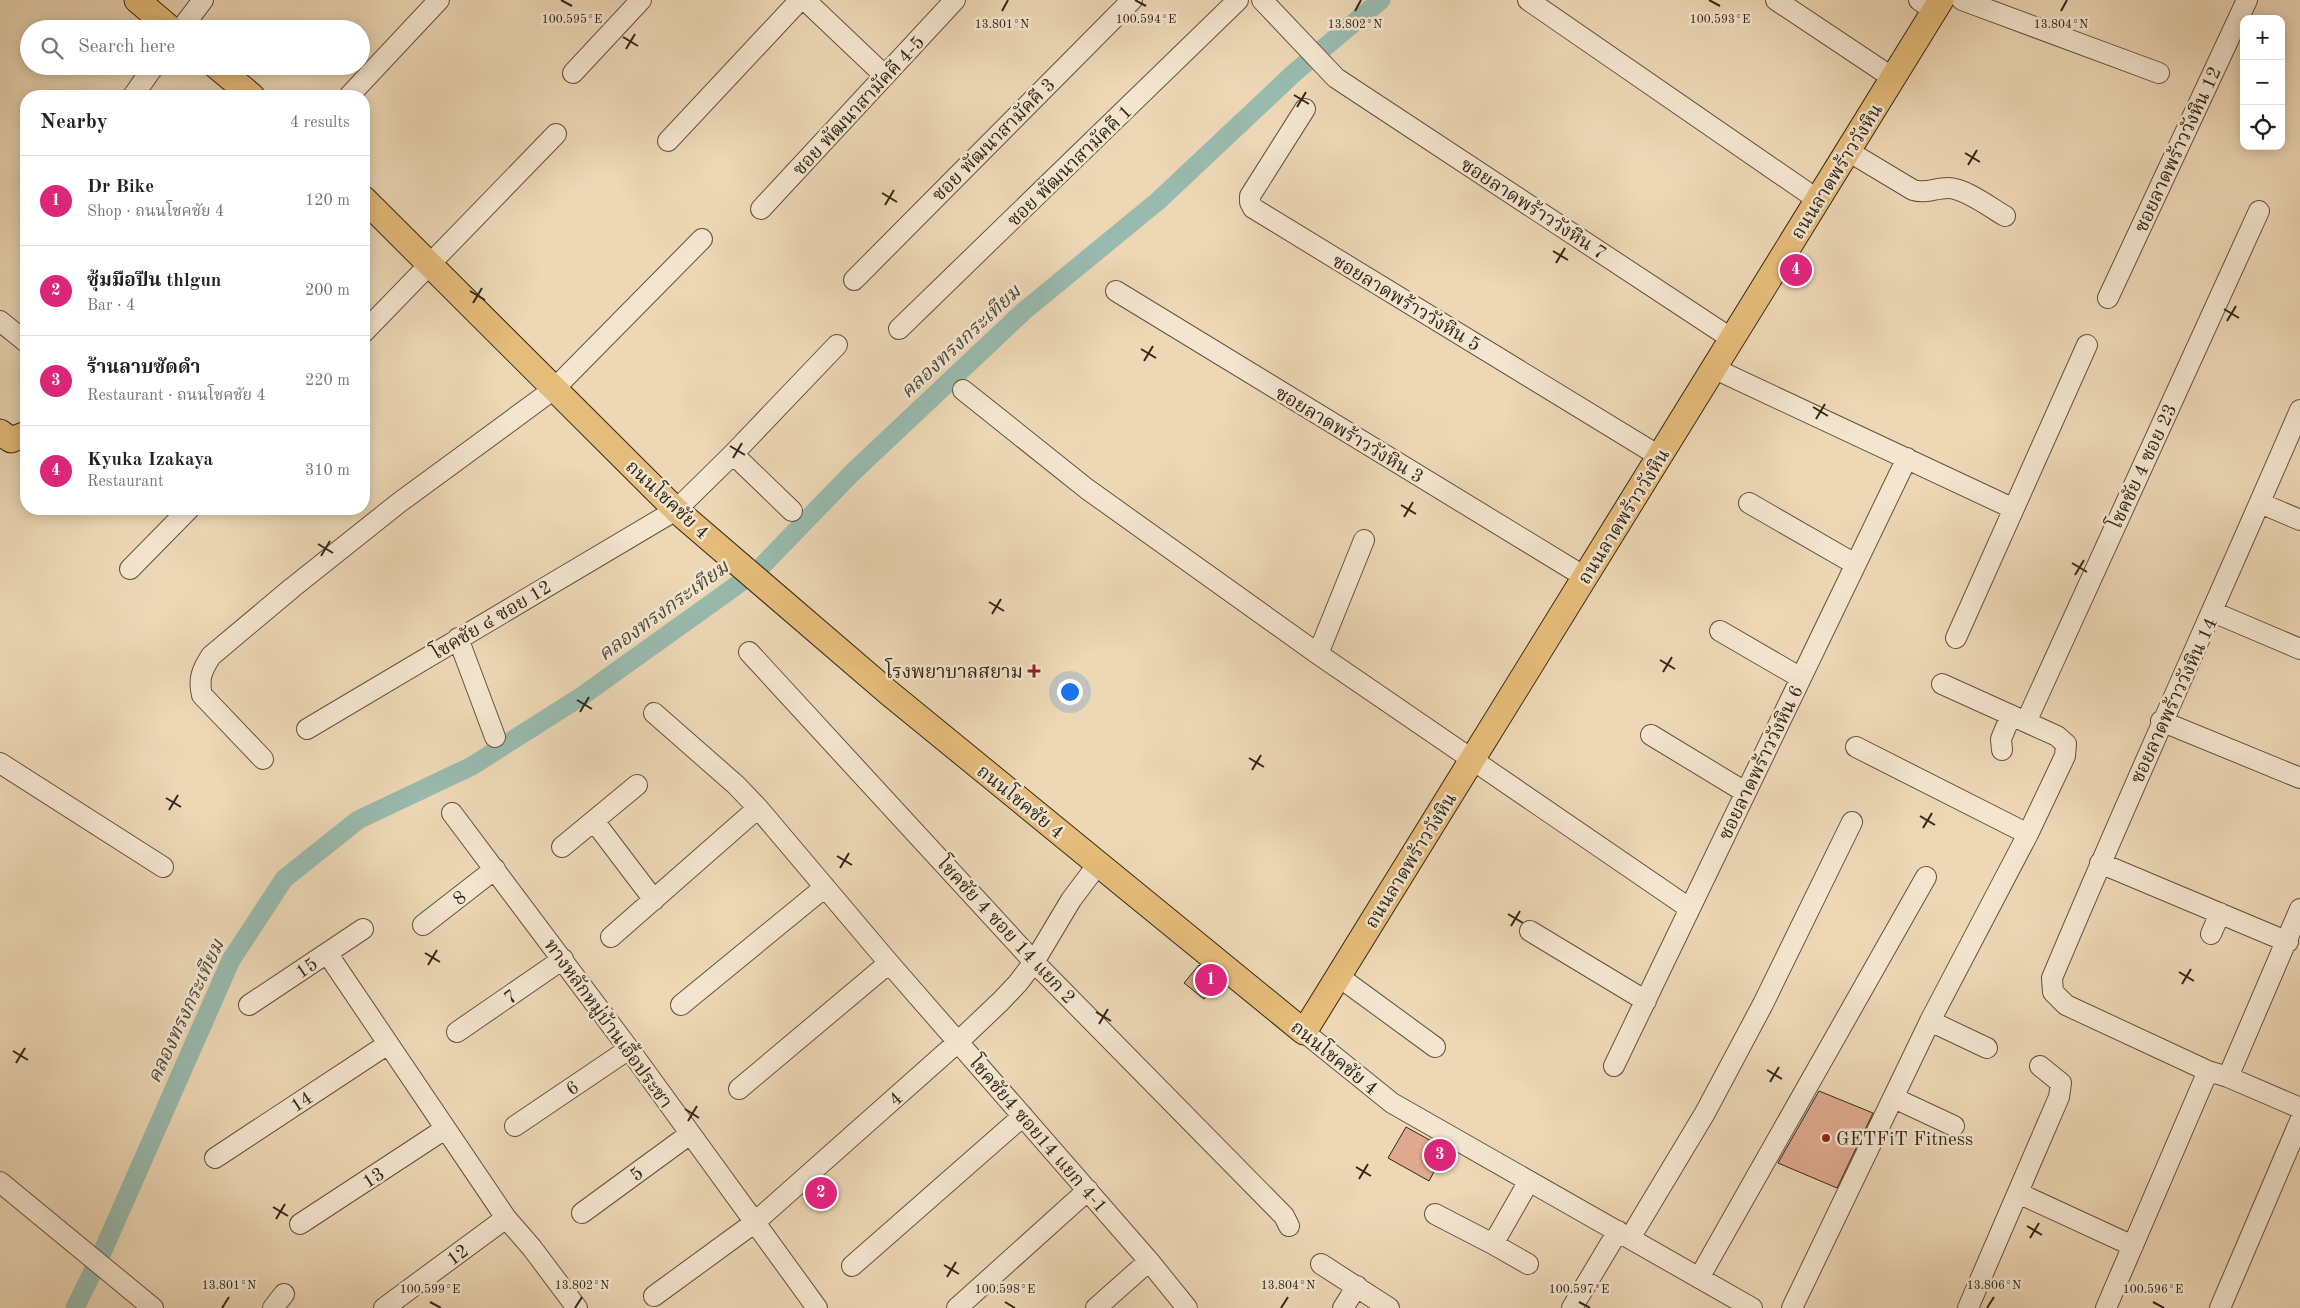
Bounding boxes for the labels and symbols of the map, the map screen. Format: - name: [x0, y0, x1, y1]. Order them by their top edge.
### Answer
- text: 100.595°E: [542, 13, 602, 26]
- text: 100.594°E: [1116, 13, 1176, 26]
- text: 100.593°E: [1690, 13, 1750, 26]
- text: 13.801°N: [975, 19, 1029, 31]
- text: 13.802°N: [1328, 19, 1382, 31]
- text: 13.804°N: [2034, 19, 2088, 31]
- street label: ซอย พัฒนาสามัคคี 4-5: [789, 32, 929, 180]
- street label: ซอยลาดพร้าววังหิน 12: [2130, 63, 2226, 236]
- street label: ซอย พัฒนาสามัคคี 3: [928, 74, 1060, 206]
- street label: ถนนลาดพร้าววังหิน: [1786, 100, 1887, 243]
- street label: ซอย พัฒนาสามัคคี 1: [1003, 101, 1137, 231]
- street label: ซอยลาดพร้าววังหิน 7: [1456, 154, 1610, 264]
- street label: ซอยลาดพร้าววังหิน 5: [1328, 250, 1485, 356]
- pin: 4: [1780, 251, 1812, 289]
- water label: คลองทรงกระเทียม: [896, 280, 1026, 403]
- street label: ซอยลาดพร้าววังหิน 3: [1271, 382, 1428, 488]
- street label: โชคชัย 4 ซอย 23: [2100, 399, 2182, 533]
- street label: ถนนลาดพร้าววังหิน: [1573, 445, 1674, 588]
- street label: ถนนโชคชัย 4: [621, 453, 716, 544]
- water label: คลองทรงกระเทียม: [594, 556, 734, 666]
- street label: โชคชัย ๔ ซอย 12: [425, 572, 555, 665]
- street label: ซอยลาดพร้าววังหิน 14: [2126, 614, 2222, 787]
- place label: โรงพยาบาลสยาม: [884, 657, 1023, 683]
- marker: โรงพยาบาลสยาม: [1027, 664, 1041, 678]
- your location: [1057, 679, 1083, 705]
- street label: ซอยลาดพร้าววังหิน 6: [1714, 682, 1808, 843]
- street label: ถนนโชคชัย 4: [972, 757, 1071, 844]
- street label: ถนนลาดพร้าววังหิน: [1360, 789, 1461, 932]
- street label: โชคชัย 4 ซอย 14 แยก 2: [932, 849, 1083, 1009]
- street label: 8: [450, 888, 471, 910]
- street label: ทางหลักหมู่บ้านเอื้อประชา: [539, 932, 680, 1113]
- water label: คลองทรงกระเทียม: [143, 935, 229, 1087]
- street label: 15: [293, 955, 322, 983]
- pin: 1: [1195, 961, 1227, 999]
- street label: 7: [501, 987, 521, 1009]
- street label: ถนนโชคชัย 4: [1286, 1013, 1385, 1100]
- street label: โชคชัย4 ซอย14 แยก 4-1: [964, 1049, 1115, 1217]
- street label: 6: [564, 1078, 583, 1100]
- street label: 14: [288, 1089, 317, 1117]
- street label: 4: [886, 1089, 907, 1111]
- place label: GETFiT Fitness: [1836, 1131, 1973, 1150]
- marker: GETFiT Fitness: [1820, 1132, 1832, 1144]
- pin: 3: [1424, 1136, 1456, 1174]
- street label: 5: [627, 1164, 648, 1186]
- street label: 13: [360, 1165, 389, 1193]
- pin: 2: [805, 1174, 837, 1212]
- street label: 12: [444, 1242, 473, 1270]
- text: 13.801°N: [202, 1280, 256, 1292]
- text: 13.802°N: [555, 1280, 609, 1292]
- text: 13.804°N: [1261, 1280, 1315, 1292]
- text: 13.806°N: [1967, 1280, 2021, 1292]
- text: 100.599°E: [400, 1283, 460, 1296]
- text: 100.598°E: [975, 1283, 1035, 1296]
- text: 100.597°E: [1549, 1283, 1609, 1296]
- text: 100.596°E: [2123, 1283, 2183, 1296]

